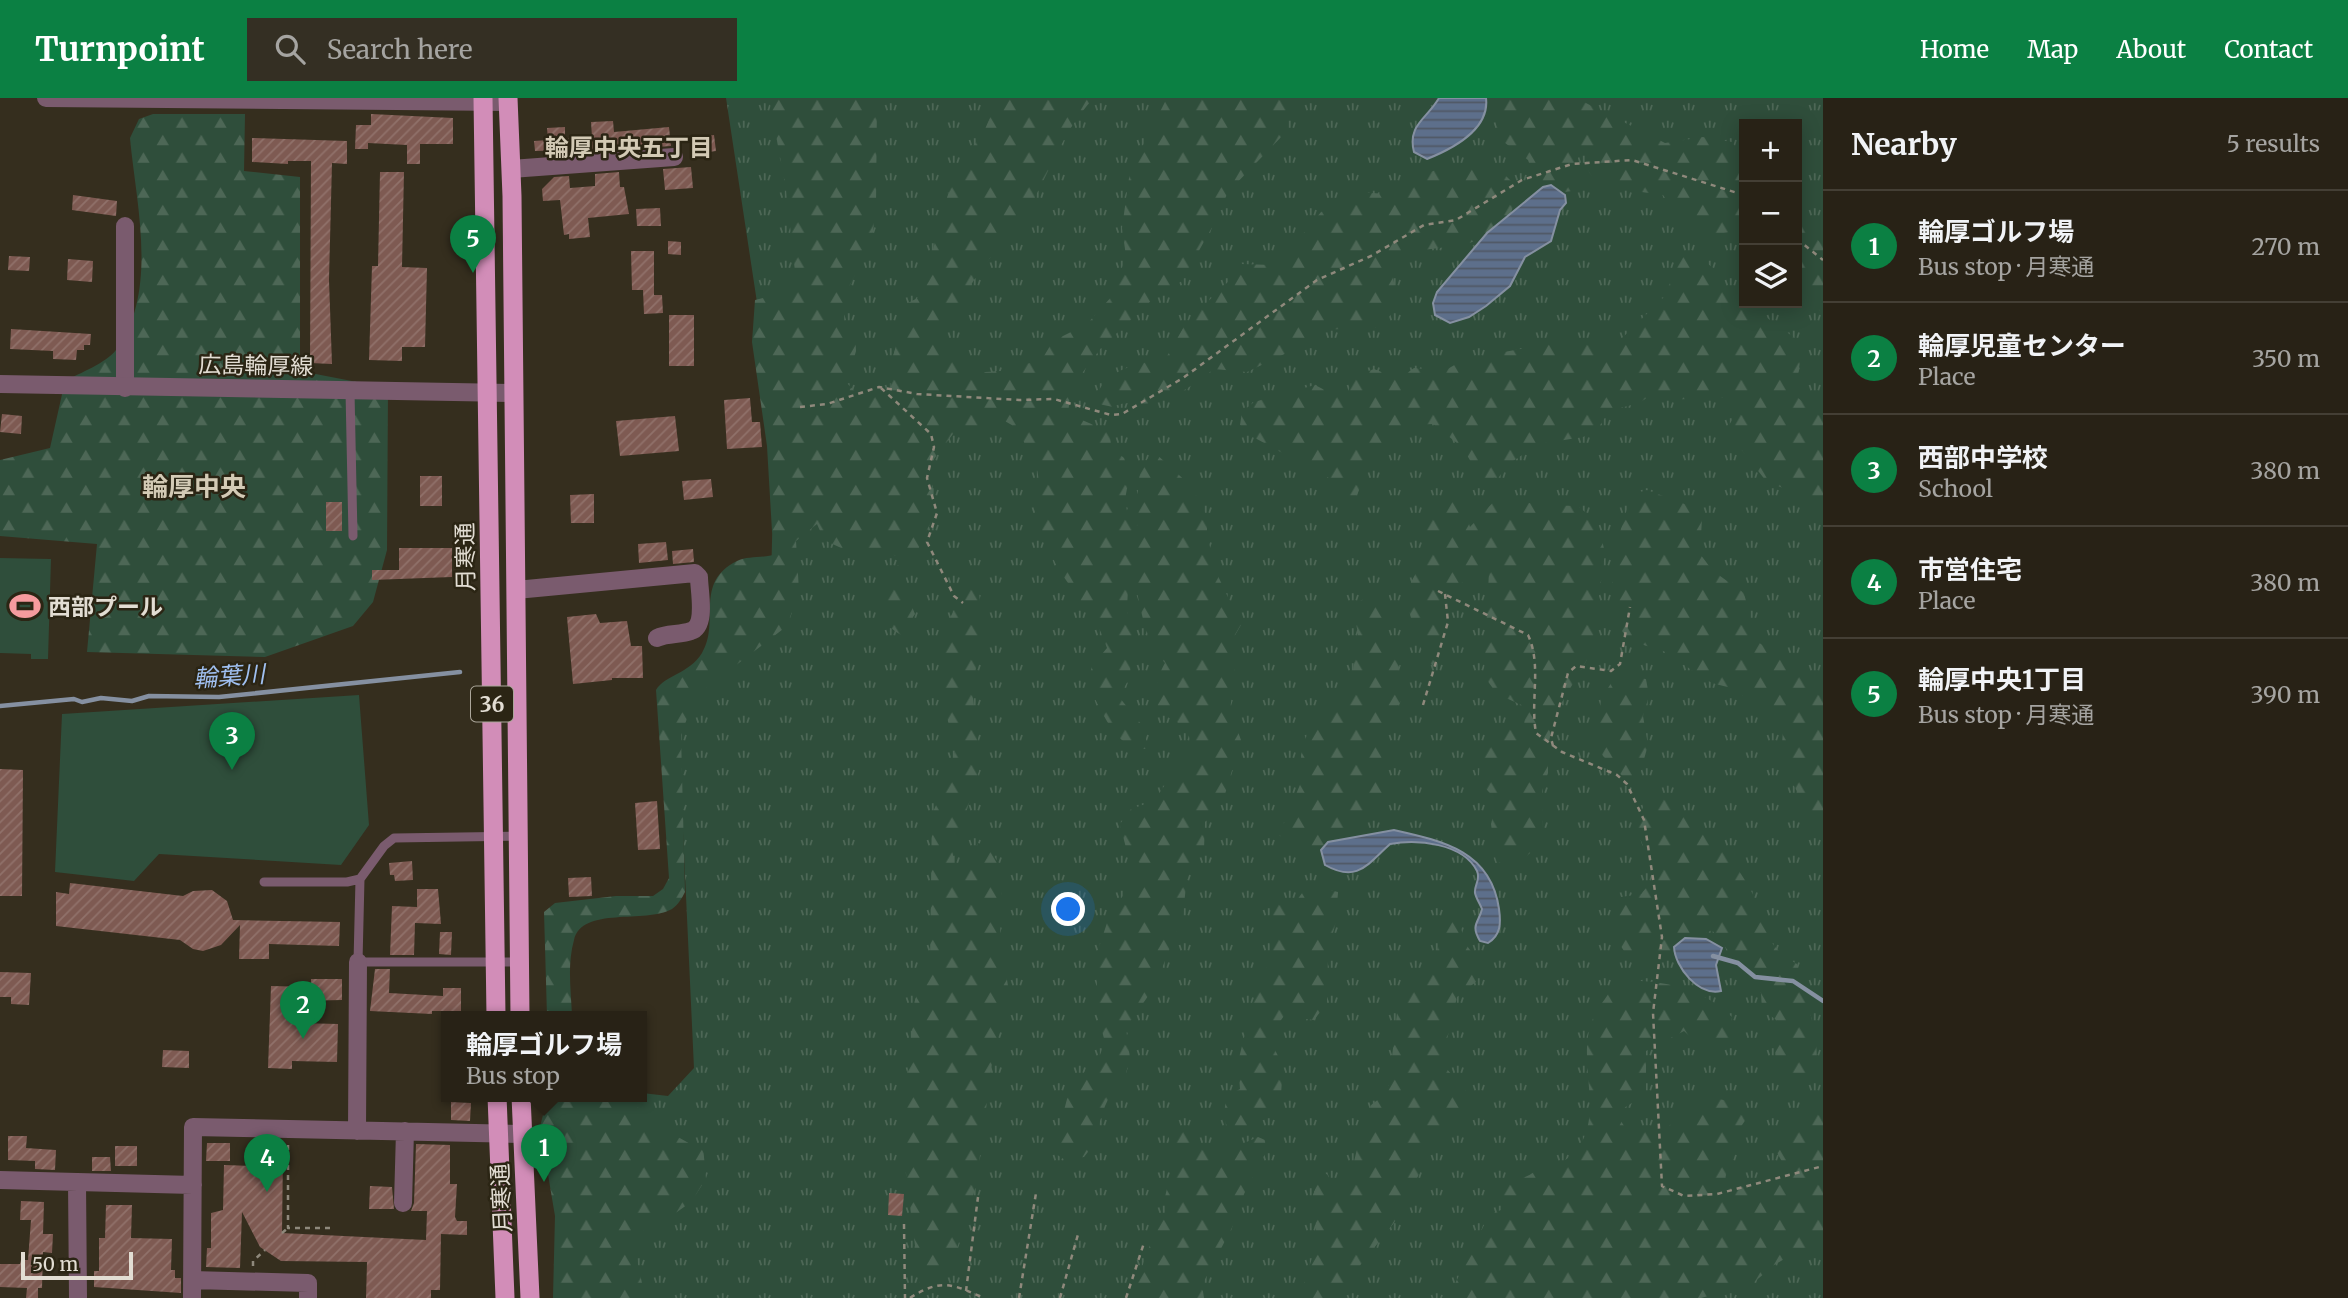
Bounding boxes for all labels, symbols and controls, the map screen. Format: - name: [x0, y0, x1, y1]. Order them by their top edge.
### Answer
- search box: [247, 18, 737, 81]
- text: Turnpoint: [35, 29, 205, 70]
- icon: search: [271, 30, 309, 68]
- text: Search here: [327, 33, 473, 66]
- text: Home: [1920, 34, 1989, 65]
- text: Map: [2027, 34, 2078, 65]
- text: About: [2116, 34, 2186, 65]
- text: Contact: [2224, 34, 2313, 65]
- map controls: [1739, 119, 1802, 308]
- button: +: [1739, 119, 1802, 182]
- text: Nearby: [1851, 125, 1957, 163]
- text: 5 results: [2226, 129, 2320, 158]
- district label: 輪厚中央五丁目: [545, 132, 713, 163]
- button: −: [1739, 182, 1802, 245]
- pin: 5: [450, 215, 496, 273]
- text: 輪厚ゴルフ場: [1918, 215, 2074, 248]
- text: 1: [1869, 232, 1879, 261]
- text: 270 m: [2252, 232, 2320, 261]
- button: layers: [1739, 245, 1802, 308]
- text: Bus stop · 月寒通: [1918, 252, 2094, 281]
- text: 輪厚児童センター: [1918, 329, 2126, 362]
- text: 2: [1867, 344, 1881, 373]
- text: 350 m: [2252, 344, 2320, 373]
- street label: 広島輪厚線: [198, 349, 314, 381]
- text: Place: [1918, 362, 1975, 391]
- text: 西部中学校: [1918, 441, 2048, 474]
- text: 3: [1867, 456, 1881, 485]
- text: 380 m: [2250, 456, 2320, 485]
- district label: 輪厚中央: [142, 470, 246, 503]
- text: School: [1918, 474, 1993, 503]
- street label: 月寒通: [450, 522, 480, 592]
- text: 市営住宅: [1918, 553, 2022, 586]
- text: 4: [1867, 568, 1881, 597]
- text: 380 m: [2250, 568, 2320, 597]
- text: Place: [1918, 586, 1975, 615]
- sports icon: 西部プール: [8, 589, 42, 623]
- place label: 西部プール: [48, 592, 163, 621]
- water label: 輪葉川: [192, 658, 269, 694]
- text: 輪厚中央1丁目: [1918, 663, 2086, 696]
- text: 5: [1867, 680, 1881, 709]
- text: 390 m: [2250, 680, 2320, 709]
- road number: 36: [471, 686, 513, 722]
- text: Bus stop · 月寒通: [1918, 700, 2094, 729]
- pin: 3: [209, 712, 255, 770]
- your location: [1051, 892, 1085, 926]
- pin: 2: [280, 981, 326, 1039]
- popup: [441, 1011, 647, 1102]
- text: 輪厚ゴルフ場: [466, 1028, 622, 1061]
- text: Bus stop: [466, 1061, 560, 1090]
- pin: 1: [521, 1124, 567, 1182]
- pin: 4: [244, 1134, 290, 1192]
- street label: 月寒通: [485, 1163, 517, 1233]
- scale bar: [21, 1249, 133, 1281]
- text: 50 m: [32, 1252, 78, 1276]

